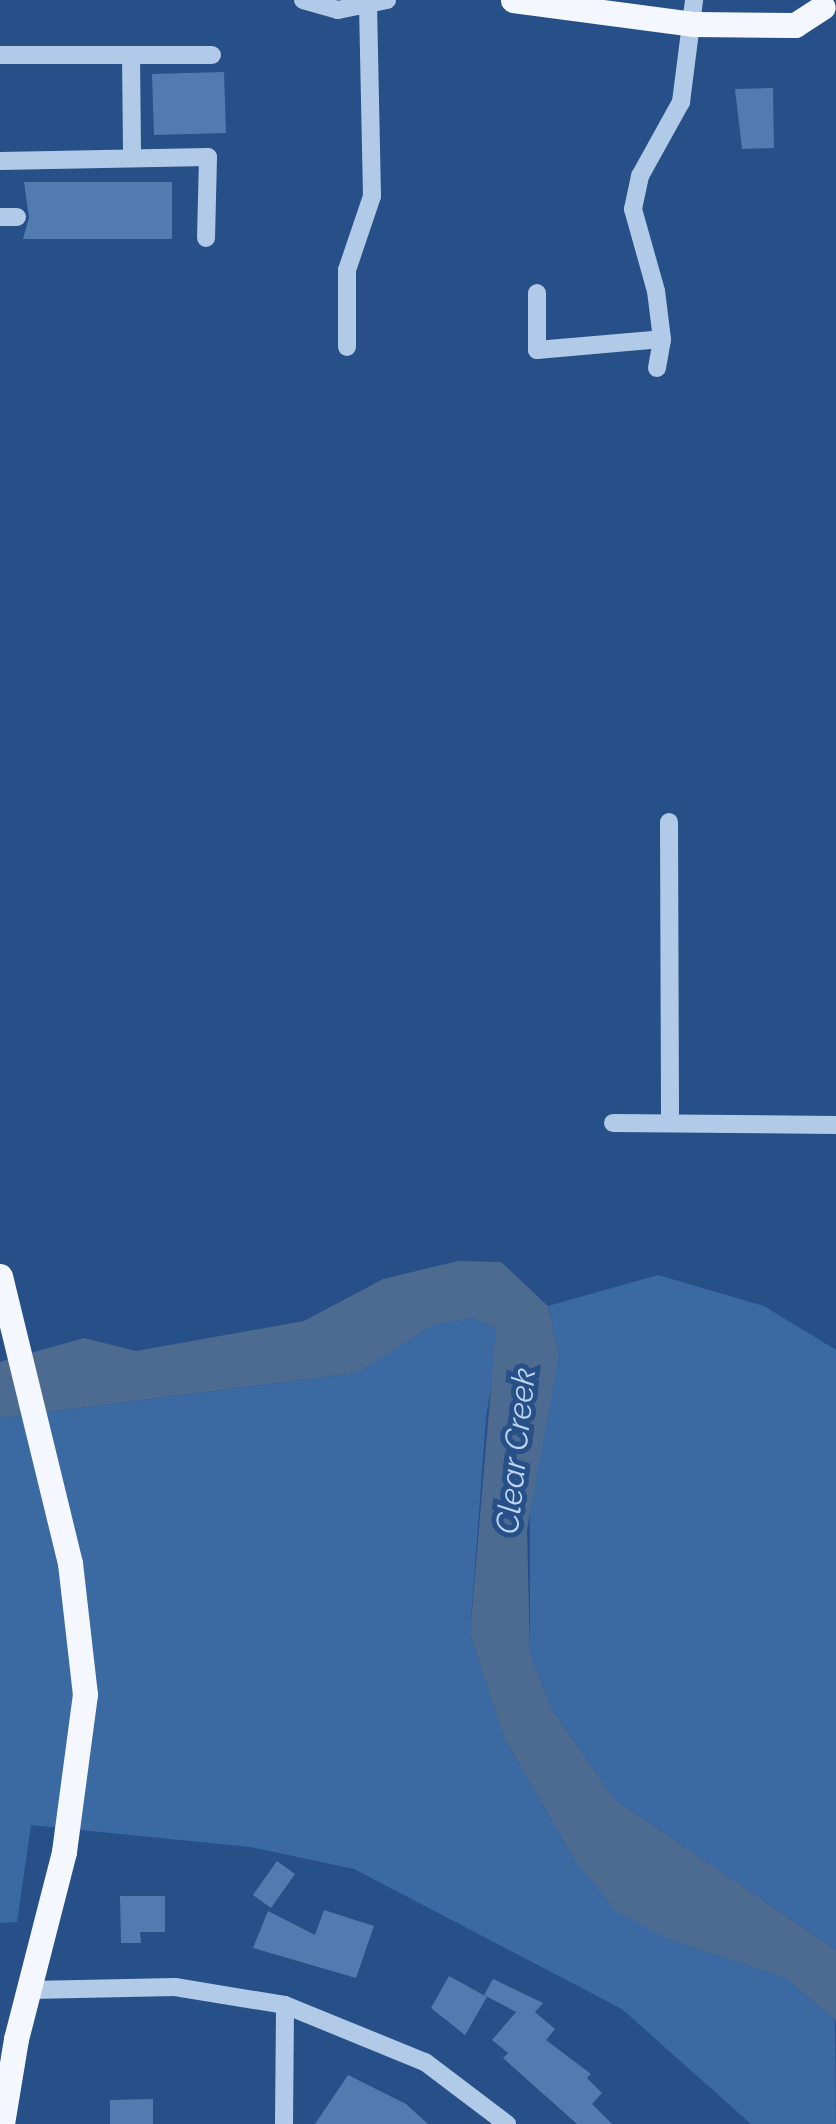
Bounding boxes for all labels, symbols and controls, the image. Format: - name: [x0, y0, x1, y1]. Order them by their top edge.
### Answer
- water label: Clear Creek: [488, 1366, 544, 1536]

